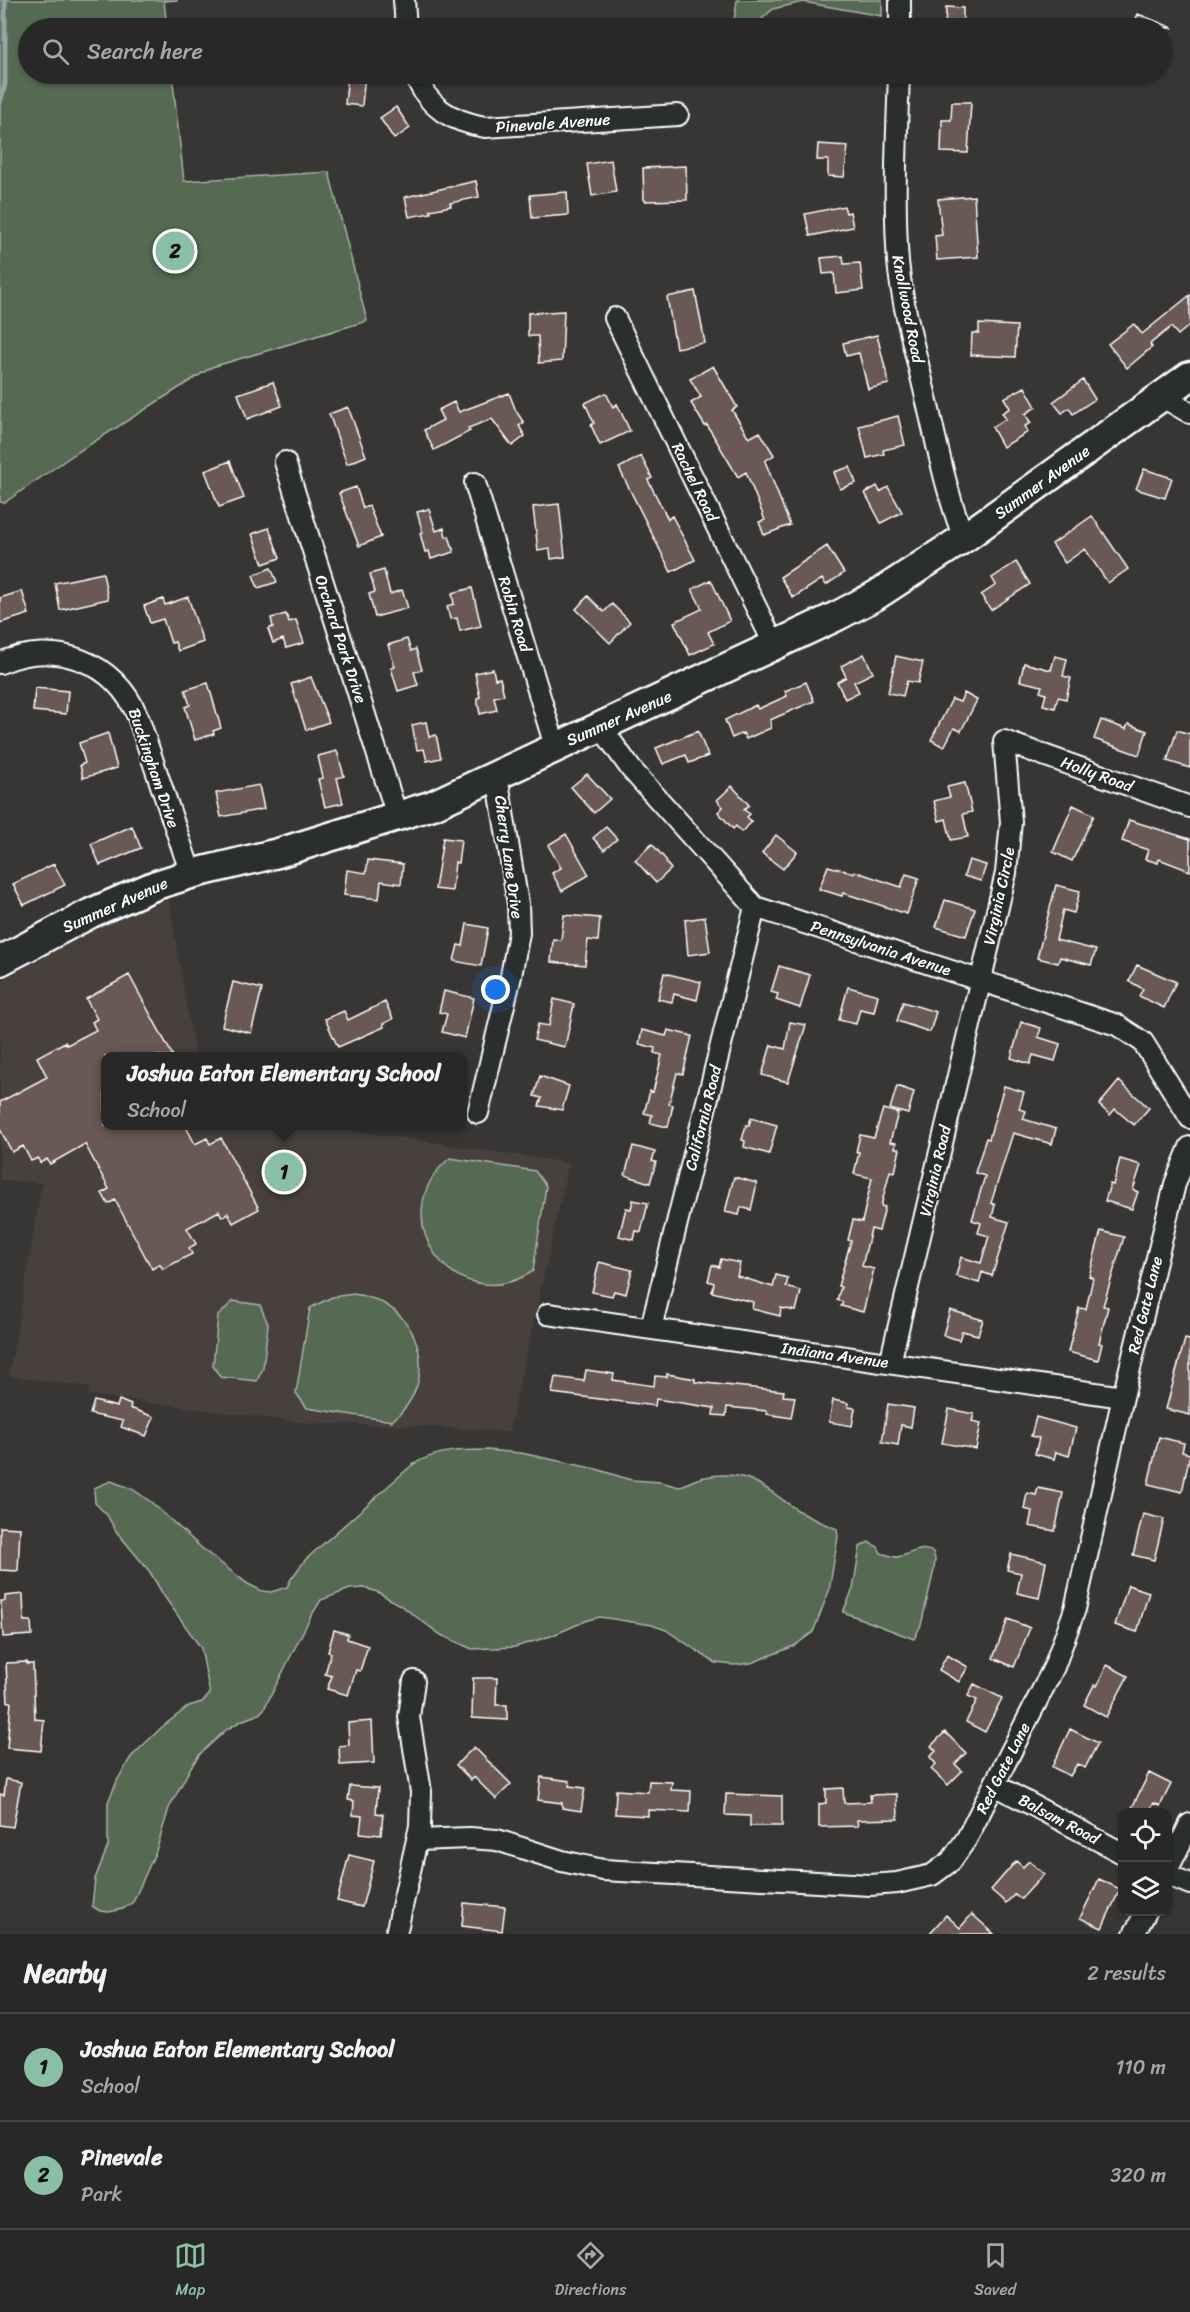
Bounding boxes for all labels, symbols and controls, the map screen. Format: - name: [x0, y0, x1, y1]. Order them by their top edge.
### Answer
- search box: [18, 18, 1172, 84]
- text: Search here: [87, 32, 203, 71]
- icon: search: [39, 35, 72, 68]
- street label: Pinevale Avenue: [495, 105, 611, 141]
- pin: 2: [156, 228, 195, 274]
- street label: Knollwood Road: [883, 252, 933, 367]
- street label: Rachel Road: [663, 437, 727, 528]
- street label: Summer Avenue: [988, 437, 1096, 527]
- street label: Orchard Park Drive: [307, 571, 375, 707]
- street label: Robin Road: [490, 573, 541, 657]
- street label: Summer Avenue: [561, 682, 677, 754]
- street label: Buckingham Drive: [120, 704, 188, 832]
- street label: Holly Road: [1057, 748, 1139, 801]
- street label: Cherry Lane Drive: [486, 793, 532, 921]
- street label: Virginia Circle: [974, 844, 1024, 948]
- street label: Summer Avenue: [57, 869, 173, 941]
- street label: Pennsylvania Avenue: [807, 912, 955, 985]
- your location: [481, 975, 510, 1004]
- popup: [101, 1052, 467, 1130]
- text: Joshua Eaton Elementary School: [127, 1054, 441, 1093]
- street label: California Road: [676, 1061, 730, 1174]
- text: School: [127, 1093, 186, 1128]
- street label: Virginia Road: [910, 1121, 960, 1219]
- pin: 1: [264, 1150, 304, 1194]
- street label: Red Gate Lane: [1119, 1253, 1171, 1357]
- street label: Indiana Avenue: [779, 1333, 891, 1377]
- street label: Red Gate Lane: [967, 1717, 1039, 1819]
- street label: Balsam Road: [1013, 1785, 1106, 1853]
- map controls: [1118, 1808, 1172, 1916]
- button: locate: [1118, 1808, 1172, 1862]
- button: layers: [1118, 1862, 1172, 1916]
- text: Nearby: [24, 1950, 106, 1996]
- text: 2 results: [1087, 1956, 1166, 1991]
- text: Joshua Eaton Elementary School: [81, 2030, 394, 2069]
- text: 1: [39, 2050, 48, 2085]
- text: 110 m: [1116, 2050, 1166, 2085]
- text: School: [81, 2069, 140, 2104]
- text: Pinevale: [81, 2138, 162, 2177]
- text: 2: [38, 2158, 49, 2193]
- text: 320 m: [1110, 2158, 1166, 2193]
- text: Park: [81, 2177, 122, 2212]
- tab: Map: [174, 2239, 207, 2304]
- tab: Directions: [555, 2239, 626, 2304]
- tab: Saved: [974, 2239, 1016, 2304]

